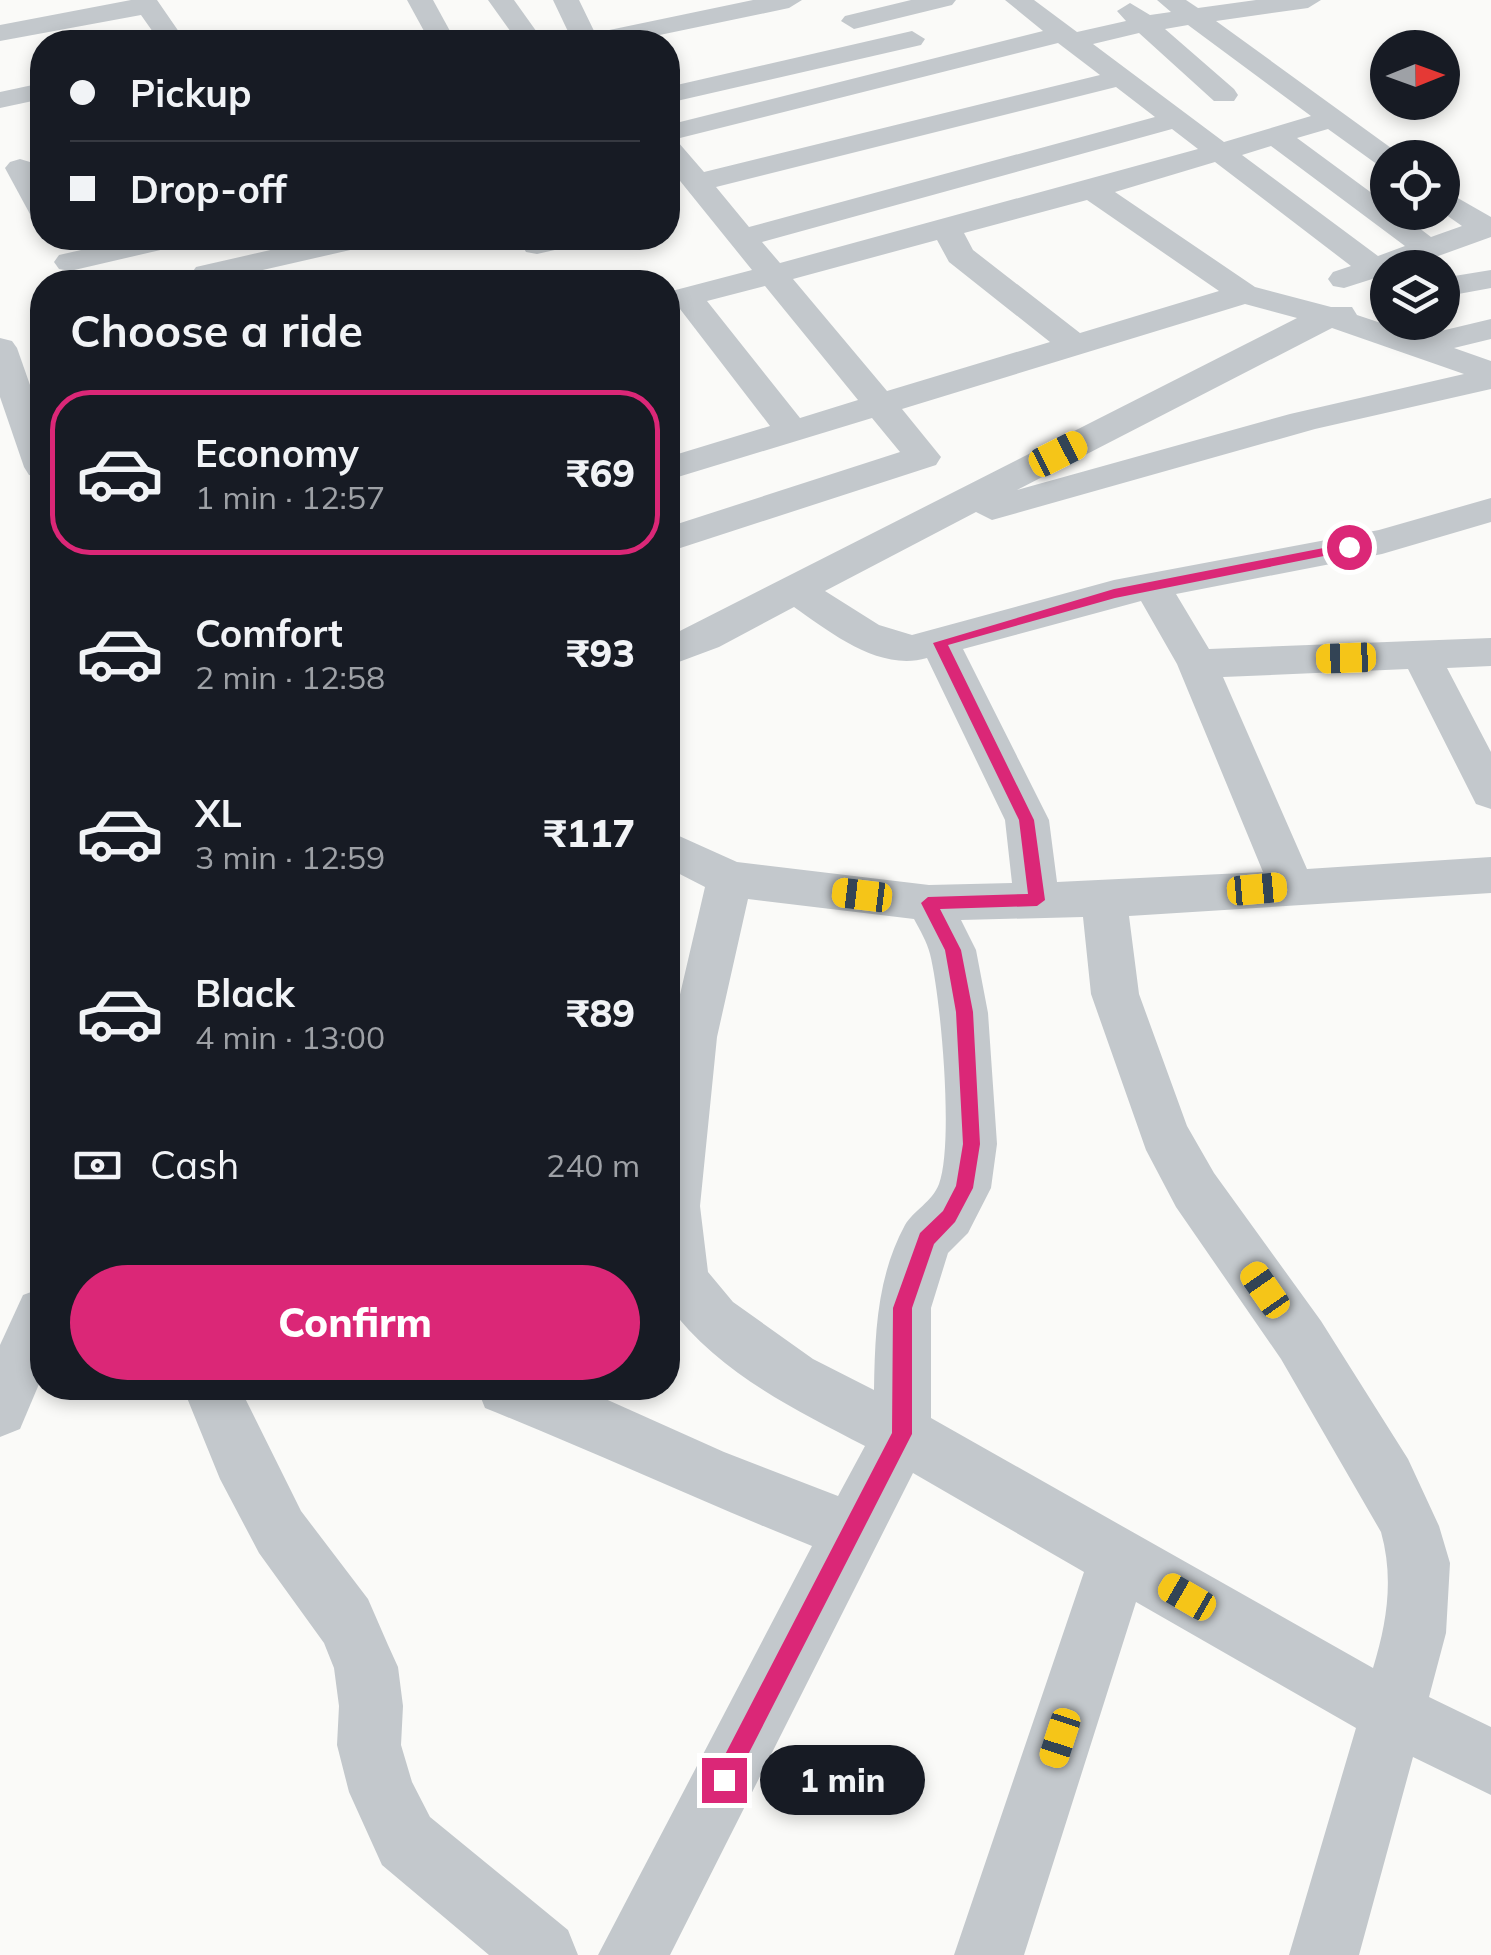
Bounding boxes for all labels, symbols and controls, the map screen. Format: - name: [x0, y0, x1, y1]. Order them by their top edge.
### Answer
- north arrow: [1370, 30, 1460, 120]
- map controls: [1370, 30, 1460, 340]
- text: Pickup: [130, 69, 252, 117]
- button: locate: [1370, 140, 1460, 230]
- text: Drop-off: [130, 165, 287, 213]
- button: layers: [1370, 250, 1460, 340]
- text: Choose a ride: [70, 302, 363, 358]
- car: [1024, 427, 1092, 481]
- icon: car: [75, 428, 165, 518]
- text: Economy: [195, 429, 359, 477]
- text: ₹69: [567, 449, 635, 497]
- text: 1 min · 12:57: [195, 477, 385, 517]
- route start: [1327, 525, 1372, 570]
- icon: car: [75, 608, 165, 698]
- text: Comfort: [195, 609, 343, 657]
- text: ₹93: [567, 629, 635, 677]
- car: [1315, 642, 1377, 674]
- text: 2 min · 12:58: [195, 657, 385, 697]
- icon: car: [75, 788, 165, 878]
- text: XL: [195, 789, 242, 837]
- text: ₹117: [544, 809, 635, 857]
- text: 3 min · 12:59: [195, 837, 385, 877]
- car: [1226, 871, 1288, 907]
- car: [830, 876, 894, 914]
- icon: car: [75, 968, 165, 1058]
- text: Black: [195, 969, 295, 1017]
- text: ₹89: [567, 989, 635, 1037]
- text: 4 min · 13:00: [195, 1017, 385, 1057]
- icon: cash: [70, 1138, 125, 1193]
- text: Cash: [150, 1141, 239, 1189]
- text: 240 m: [546, 1145, 640, 1185]
- car: [1236, 1257, 1294, 1323]
- button: Confirm: [70, 1265, 640, 1380]
- car: [1154, 1569, 1220, 1625]
- car: [1036, 1705, 1084, 1771]
- callout: 1 min: [759, 1745, 924, 1815]
- route end: [702, 1758, 747, 1803]
- text: 1 min: [800, 1760, 885, 1800]

